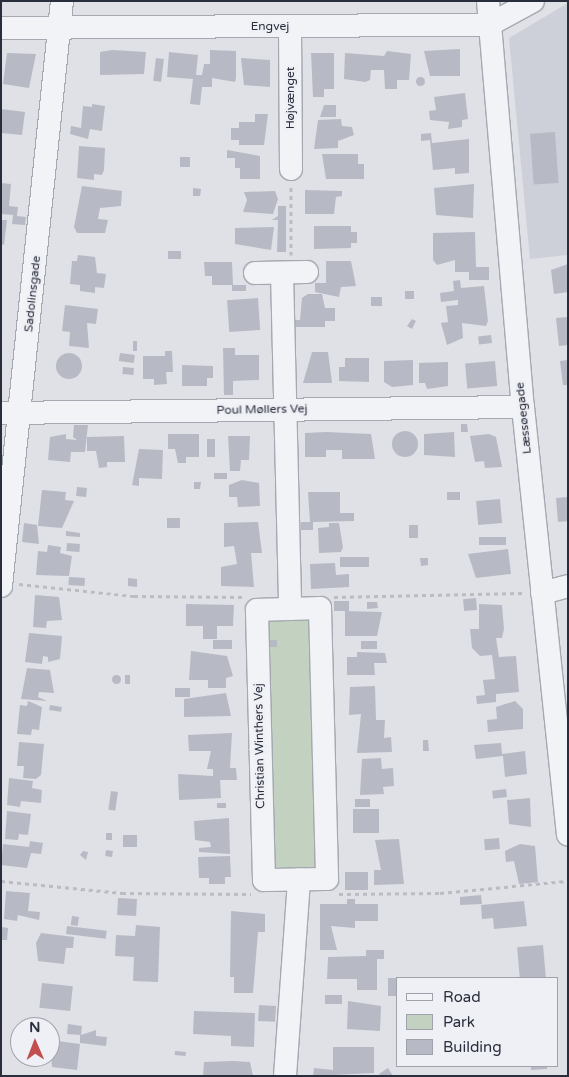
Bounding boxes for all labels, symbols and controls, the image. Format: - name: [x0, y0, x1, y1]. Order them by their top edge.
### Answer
- street label: Engvej: [251, 20, 289, 34]
- street label: Højvænget: [284, 67, 298, 129]
- street label: Sadolinsgade: [22, 255, 44, 333]
- street label: Læssøegade: [513, 381, 535, 455]
- street label: Poul Møllers Vej: [216, 402, 308, 418]
- street label: Christian Winthers Vej: [252, 683, 268, 809]
- legend: [396, 977, 559, 1067]
- text: Road: [443, 988, 481, 1006]
- text: Park: [443, 1013, 475, 1031]
- north arrow: [10, 1017, 60, 1067]
- text: N: [29, 1019, 41, 1036]
- text: Building: [443, 1038, 502, 1056]

